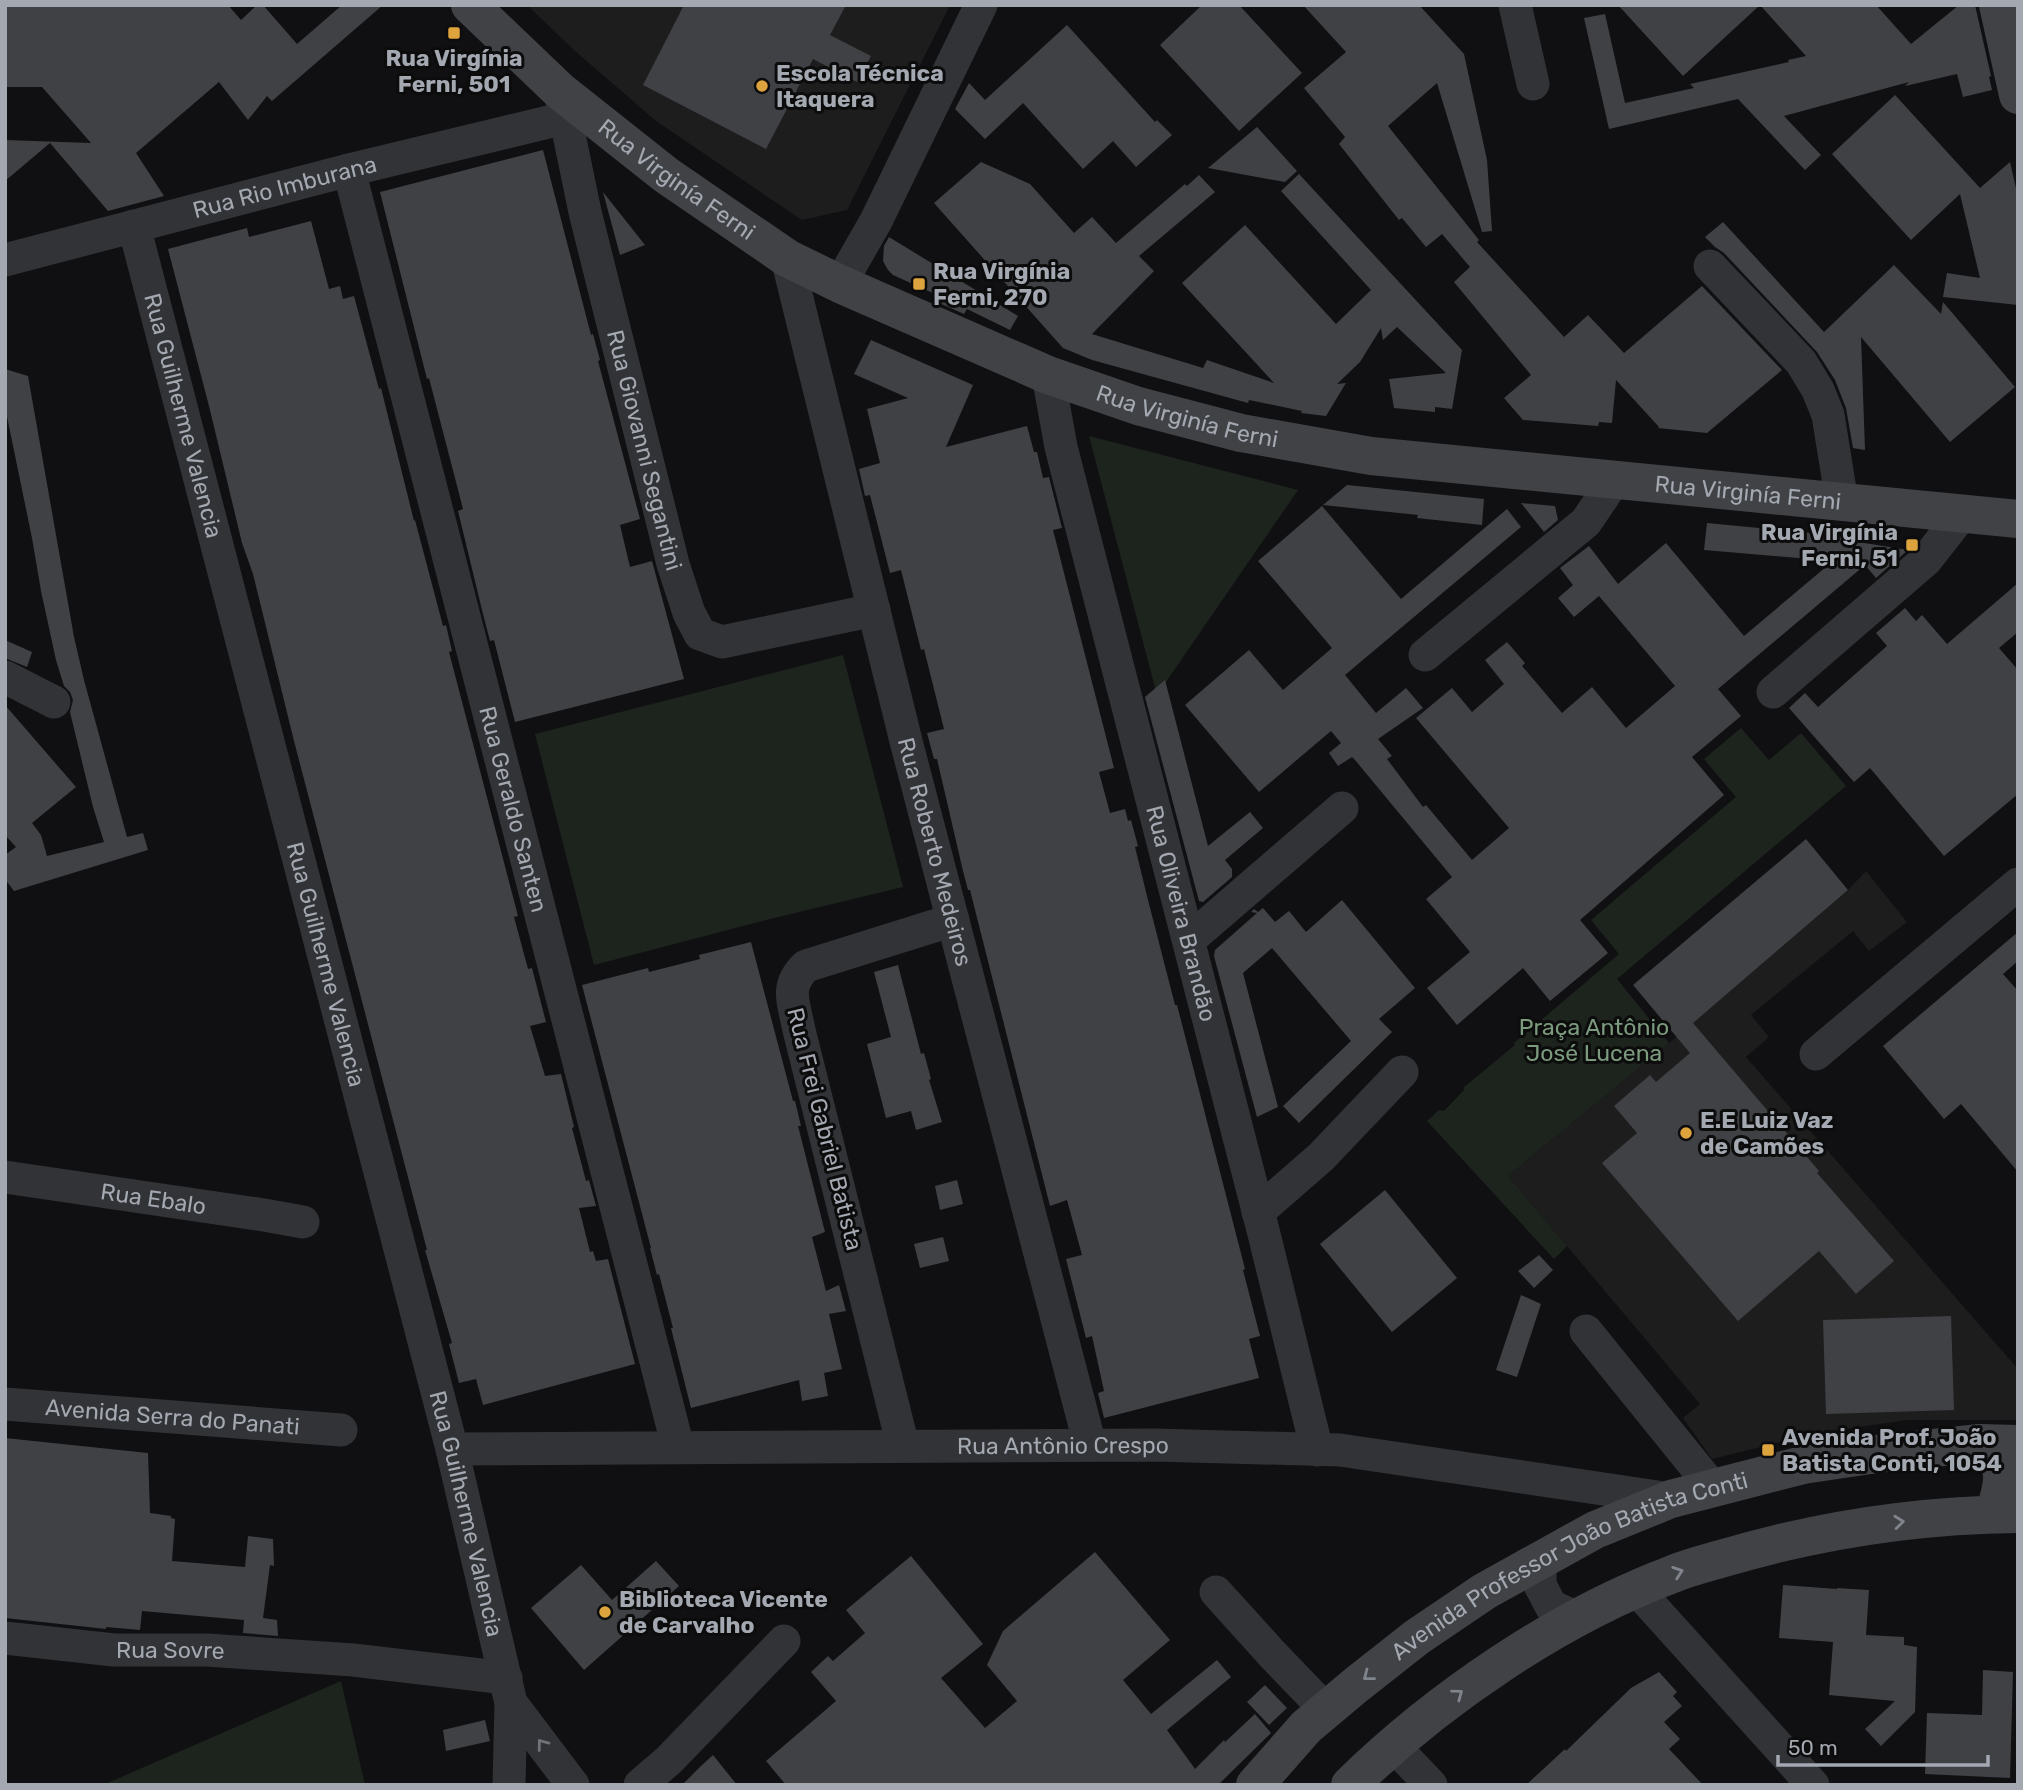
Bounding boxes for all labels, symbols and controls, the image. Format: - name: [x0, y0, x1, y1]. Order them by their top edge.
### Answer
- marker: Rua Virgínia Ferni, 501: [446, 25, 462, 41]
- place label: Rua Virgínia Ferni, 501: [385, 44, 523, 98]
- place label: Escola Técnica Itaquera: [776, 59, 944, 113]
- marker: Escola Técnica Itaquera: [754, 78, 770, 94]
- street label: Rua Virginía Ferni: [593, 113, 760, 246]
- street label: Rua Rio Imburana: [190, 150, 379, 224]
- place label: Rua Virgínia Ferni, 270: [933, 257, 1070, 311]
- marker: Rua Virgínia Ferni, 270: [911, 276, 927, 292]
- street label: Rua Guilherme Valencia: [138, 290, 229, 541]
- street label: Rua Giovanni Segantini: [601, 327, 688, 574]
- street label: Rua Virginía Ferni: [1092, 379, 1280, 453]
- street label: Rua Virginía Ferni: [1653, 470, 1843, 516]
- place label: Rua Virgínia Ferni, 51: [1761, 518, 1898, 572]
- marker: Rua Virgínia Ferni, 51: [1904, 537, 1920, 553]
- street label: Rua Geraldo Santen: [473, 703, 553, 915]
- street label: Rua Roberto Medeiros: [892, 734, 978, 969]
- street label: Rua Oliveira Brandão: [1140, 803, 1223, 1025]
- street label: Rua Guilherme Valencia: [281, 839, 371, 1090]
- street label: Rua Frei Gabriel Batista: [781, 1005, 869, 1253]
- park label: Praça Antônio José Lucena: [1519, 1013, 1669, 1067]
- place label: E.E Luiz Vaz de Camões: [1700, 1106, 1834, 1160]
- marker: E.E Luiz Vaz de Camões: [1678, 1125, 1694, 1141]
- street label: Rua Ebalo: [99, 1177, 208, 1220]
- street label: Rua Guilherme Valencia: [423, 1388, 509, 1639]
- street label: Avenida Serra do Panati: [44, 1393, 301, 1441]
- place label: Avenida Prof. João Batista Conti, 1054: [1782, 1423, 2002, 1477]
- street label: Rua Antônio Crespo: [957, 1431, 1169, 1460]
- marker: Avenida Prof. João Batista Conti, 1054: [1760, 1442, 1776, 1458]
- street label: Avenida Professor João Batista Conti: [1386, 1466, 1751, 1666]
- one-way arrow: [1893, 1514, 1905, 1529]
- one-way arrow: [1672, 1566, 1684, 1581]
- place label: Biblioteca Vicente de Carvalho: [619, 1585, 828, 1639]
- marker: Biblioteca Vicente de Carvalho: [597, 1604, 613, 1620]
- street label: Rua Sovre: [116, 1636, 226, 1665]
- one-way arrow: [1363, 1667, 1376, 1680]
- one-way arrow: [1450, 1690, 1463, 1702]
- scale bar: [1778, 1724, 1988, 1768]
- text: 50 m: [1788, 1735, 1838, 1760]
- one-way arrow: [538, 1739, 551, 1752]

